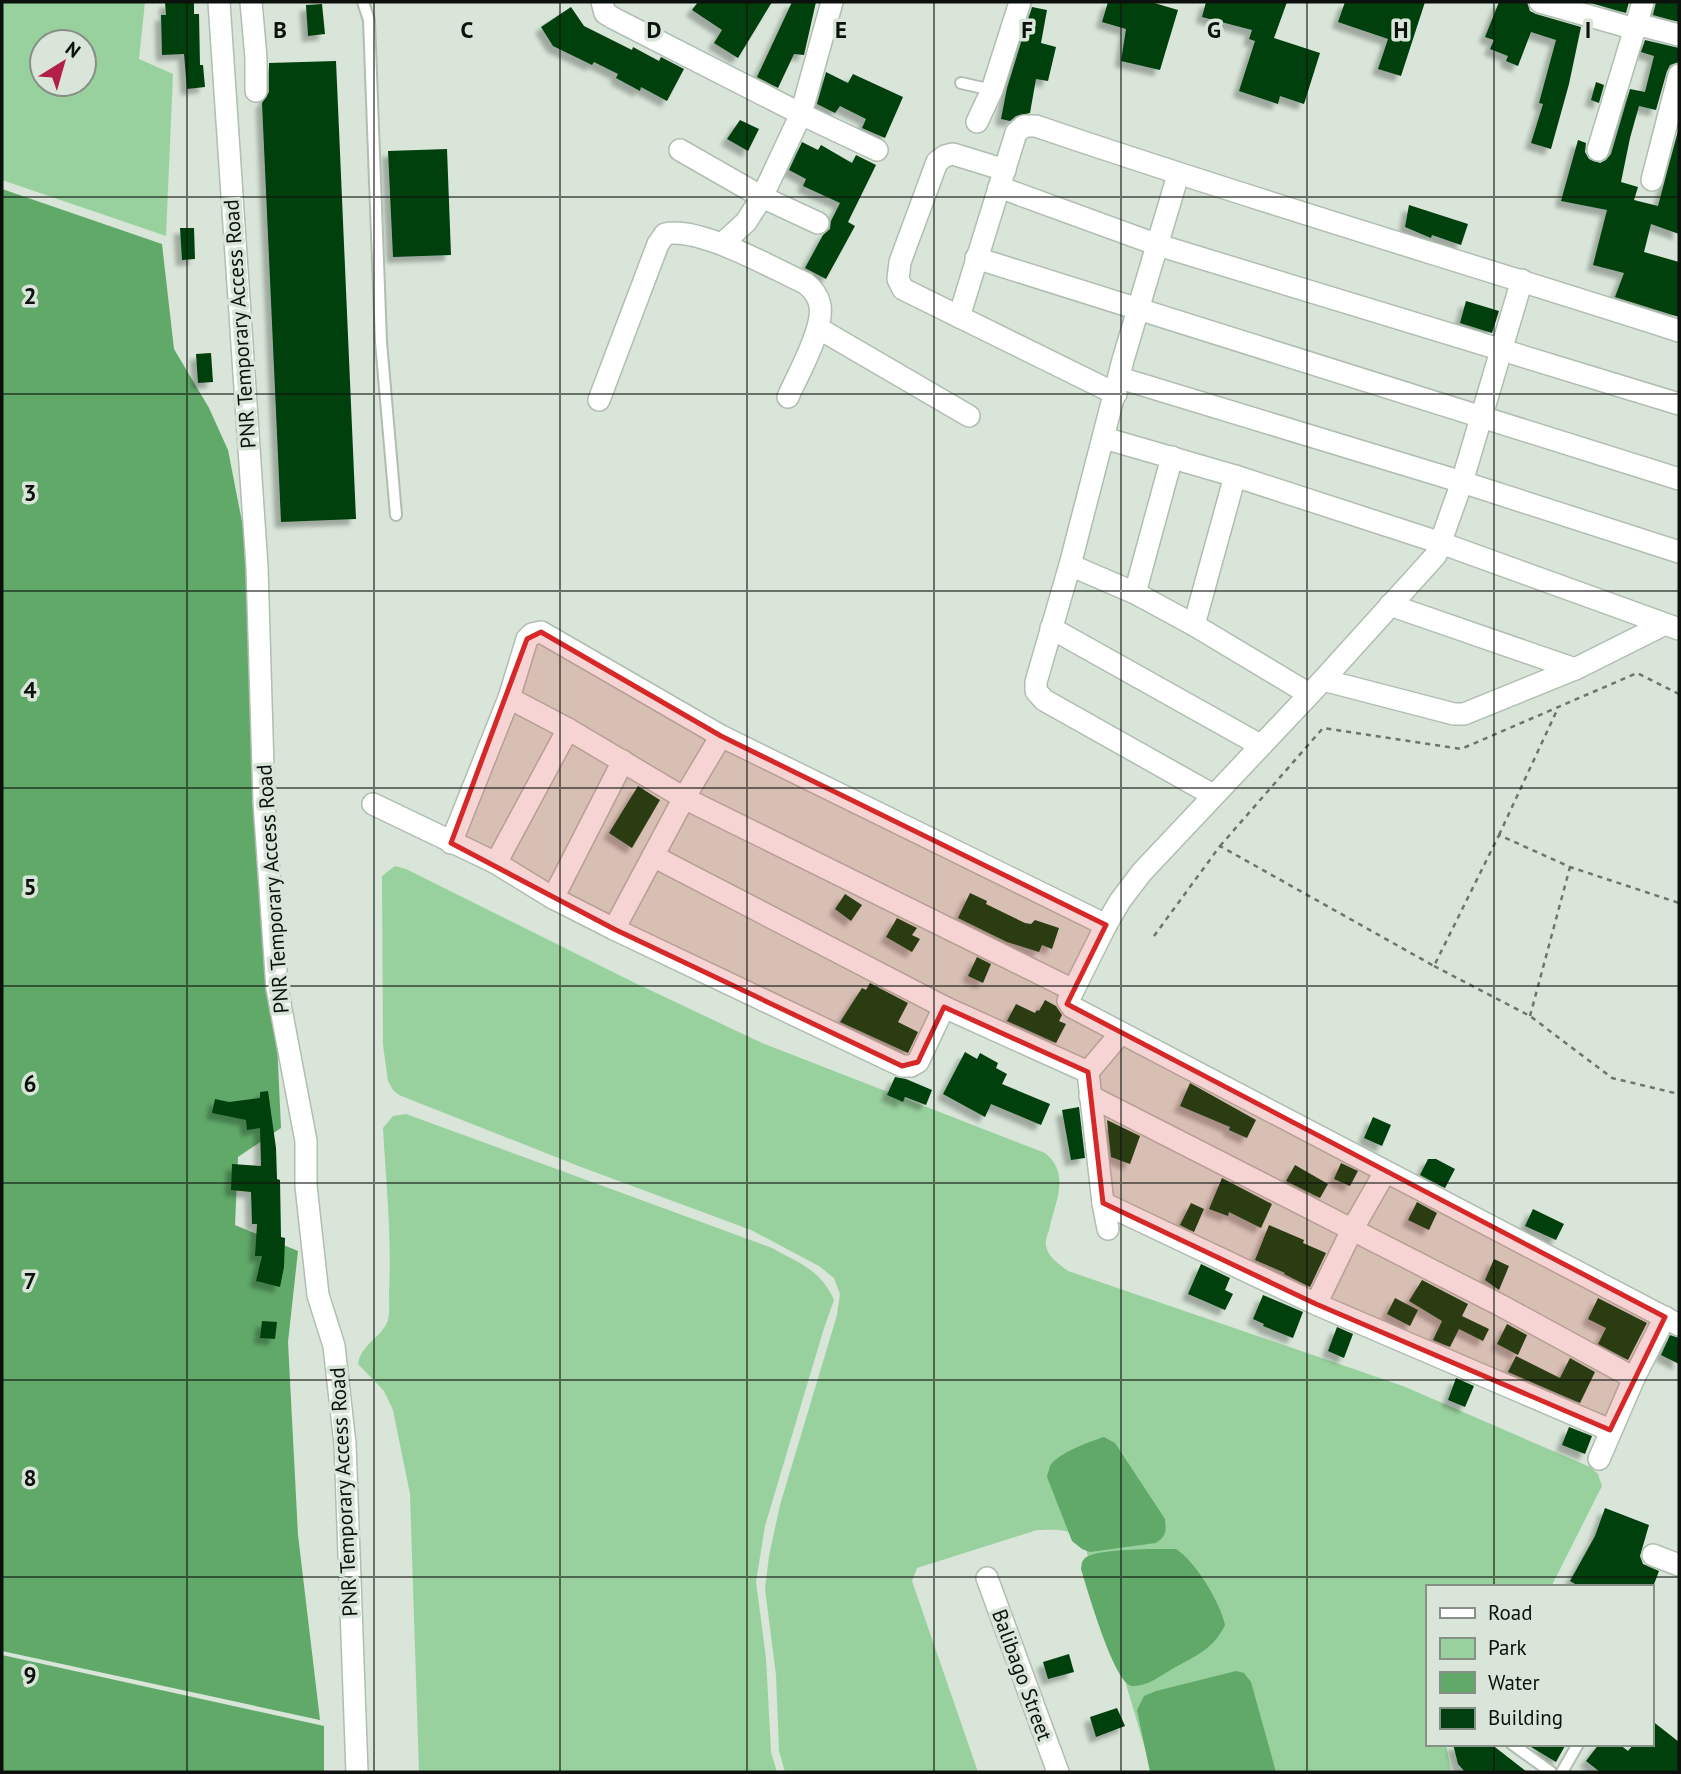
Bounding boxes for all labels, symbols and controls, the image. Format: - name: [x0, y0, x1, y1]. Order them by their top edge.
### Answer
- text: B: [273, 15, 287, 44]
- text: C: [461, 15, 474, 44]
- text: D: [647, 15, 661, 44]
- text: E: [835, 15, 847, 44]
- text: F: [1021, 15, 1033, 44]
- text: G: [1207, 15, 1221, 44]
- text: H: [1394, 15, 1408, 44]
- text: I: [1585, 15, 1591, 44]
- north arrow: [28, 28, 98, 98]
- text: N: [61, 36, 85, 63]
- street label: PNR Temporary Access Road: [217, 199, 262, 450]
- text: 2: [23, 281, 37, 310]
- text: 3: [23, 478, 37, 507]
- text: 4: [23, 675, 37, 704]
- street label: PNR Temporary Access Road: [250, 764, 295, 1015]
- text: 5: [23, 872, 37, 901]
- text: 6: [23, 1069, 37, 1098]
- text: 7: [23, 1266, 37, 1295]
- street label: PNR Temporary Access Road: [323, 1367, 364, 1617]
- text: 8: [23, 1463, 37, 1492]
- legend: [1426, 1585, 1653, 1746]
- text: Road: [1488, 1599, 1532, 1626]
- street label: Balibago Street: [986, 1605, 1059, 1744]
- text: Park: [1488, 1634, 1527, 1661]
- text: 9: [23, 1660, 37, 1689]
- text: Water: [1488, 1669, 1540, 1696]
- text: Building: [1488, 1704, 1563, 1731]

